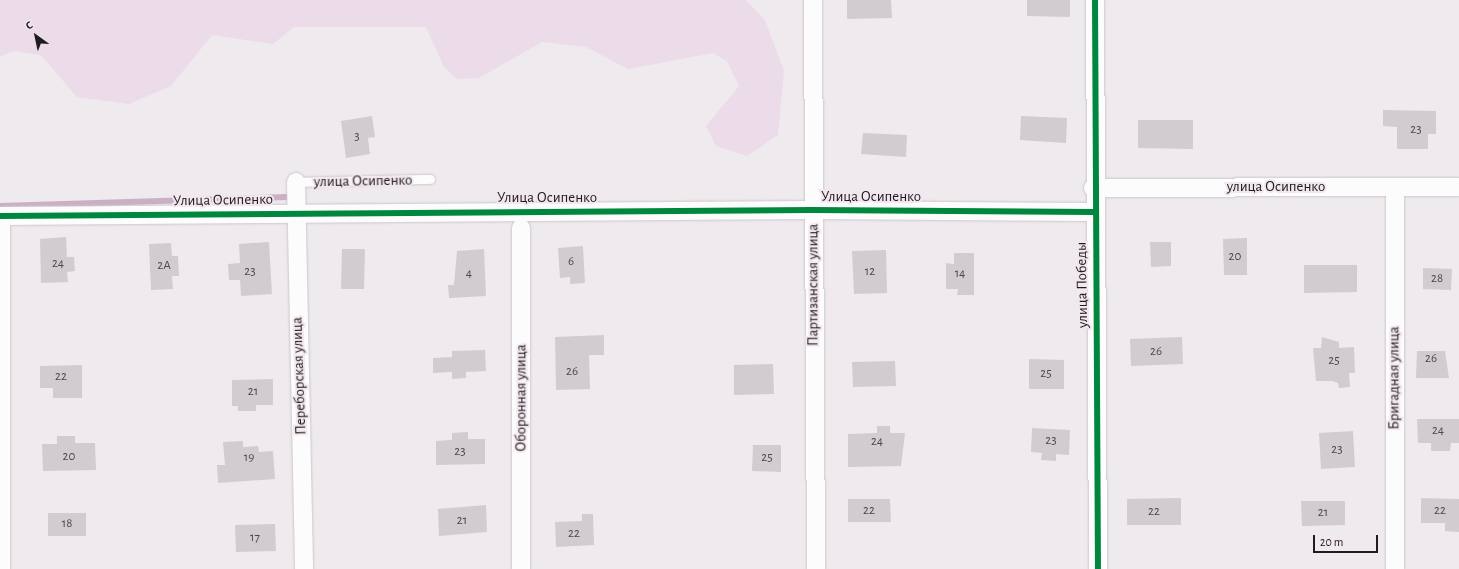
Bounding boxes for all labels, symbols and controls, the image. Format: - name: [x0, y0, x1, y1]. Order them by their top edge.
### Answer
- north arrow: [16, 16, 56, 56]
- text: С: [24, 19, 35, 32]
- house number: 23: [1410, 122, 1422, 138]
- house number: 3: [354, 129, 360, 145]
- street label: улица Осипенко: [314, 171, 412, 191]
- street label: улица Осипенко: [1227, 178, 1325, 196]
- street label: Улица Осипенко: [821, 188, 921, 206]
- street label: Улица Осипенко: [497, 189, 597, 207]
- street label: Улица Осипенко: [173, 190, 273, 210]
- street label: Партизанская улица: [804, 224, 822, 346]
- street label: улица Победы: [1072, 242, 1092, 328]
- house number: 20: [1229, 249, 1241, 265]
- house number: 6: [568, 254, 574, 270]
- house number: 24: [52, 256, 64, 272]
- house number: 2А: [157, 258, 171, 274]
- house number: 23: [244, 264, 256, 280]
- house number: 12: [865, 264, 875, 280]
- house number: 4: [466, 266, 472, 282]
- house number: 14: [955, 266, 965, 282]
- house number: 28: [1431, 271, 1443, 287]
- street label: Переборская улица: [288, 317, 310, 435]
- street label: Бригадная улица: [1385, 326, 1403, 430]
- street label: Оборонная улица: [512, 344, 530, 452]
- house number: 26: [1150, 344, 1162, 360]
- house number: 26: [1425, 351, 1437, 367]
- house number: 25: [1328, 353, 1340, 369]
- house number: 26: [566, 364, 578, 380]
- house number: 25: [1040, 366, 1052, 382]
- house number: 22: [55, 369, 67, 385]
- house number: 21: [248, 384, 258, 400]
- house number: 24: [1432, 423, 1444, 439]
- house number: 23: [1045, 433, 1057, 449]
- house number: 24: [871, 434, 883, 450]
- house number: 23: [1331, 442, 1343, 458]
- house number: 23: [454, 444, 466, 460]
- house number: 20: [63, 449, 75, 465]
- house number: 19: [244, 450, 254, 466]
- house number: 25: [761, 450, 773, 466]
- house number: 22: [863, 503, 875, 519]
- house number: 22: [1434, 503, 1446, 519]
- house number: 22: [1148, 504, 1160, 520]
- house number: 21: [1318, 505, 1328, 521]
- house number: 21: [457, 513, 467, 529]
- house number: 18: [62, 516, 72, 532]
- house number: 22: [568, 526, 580, 542]
- scale bar: [1315, 527, 1380, 553]
- house number: 17: [250, 530, 260, 546]
- text: 20 m: [1320, 536, 1343, 548]

